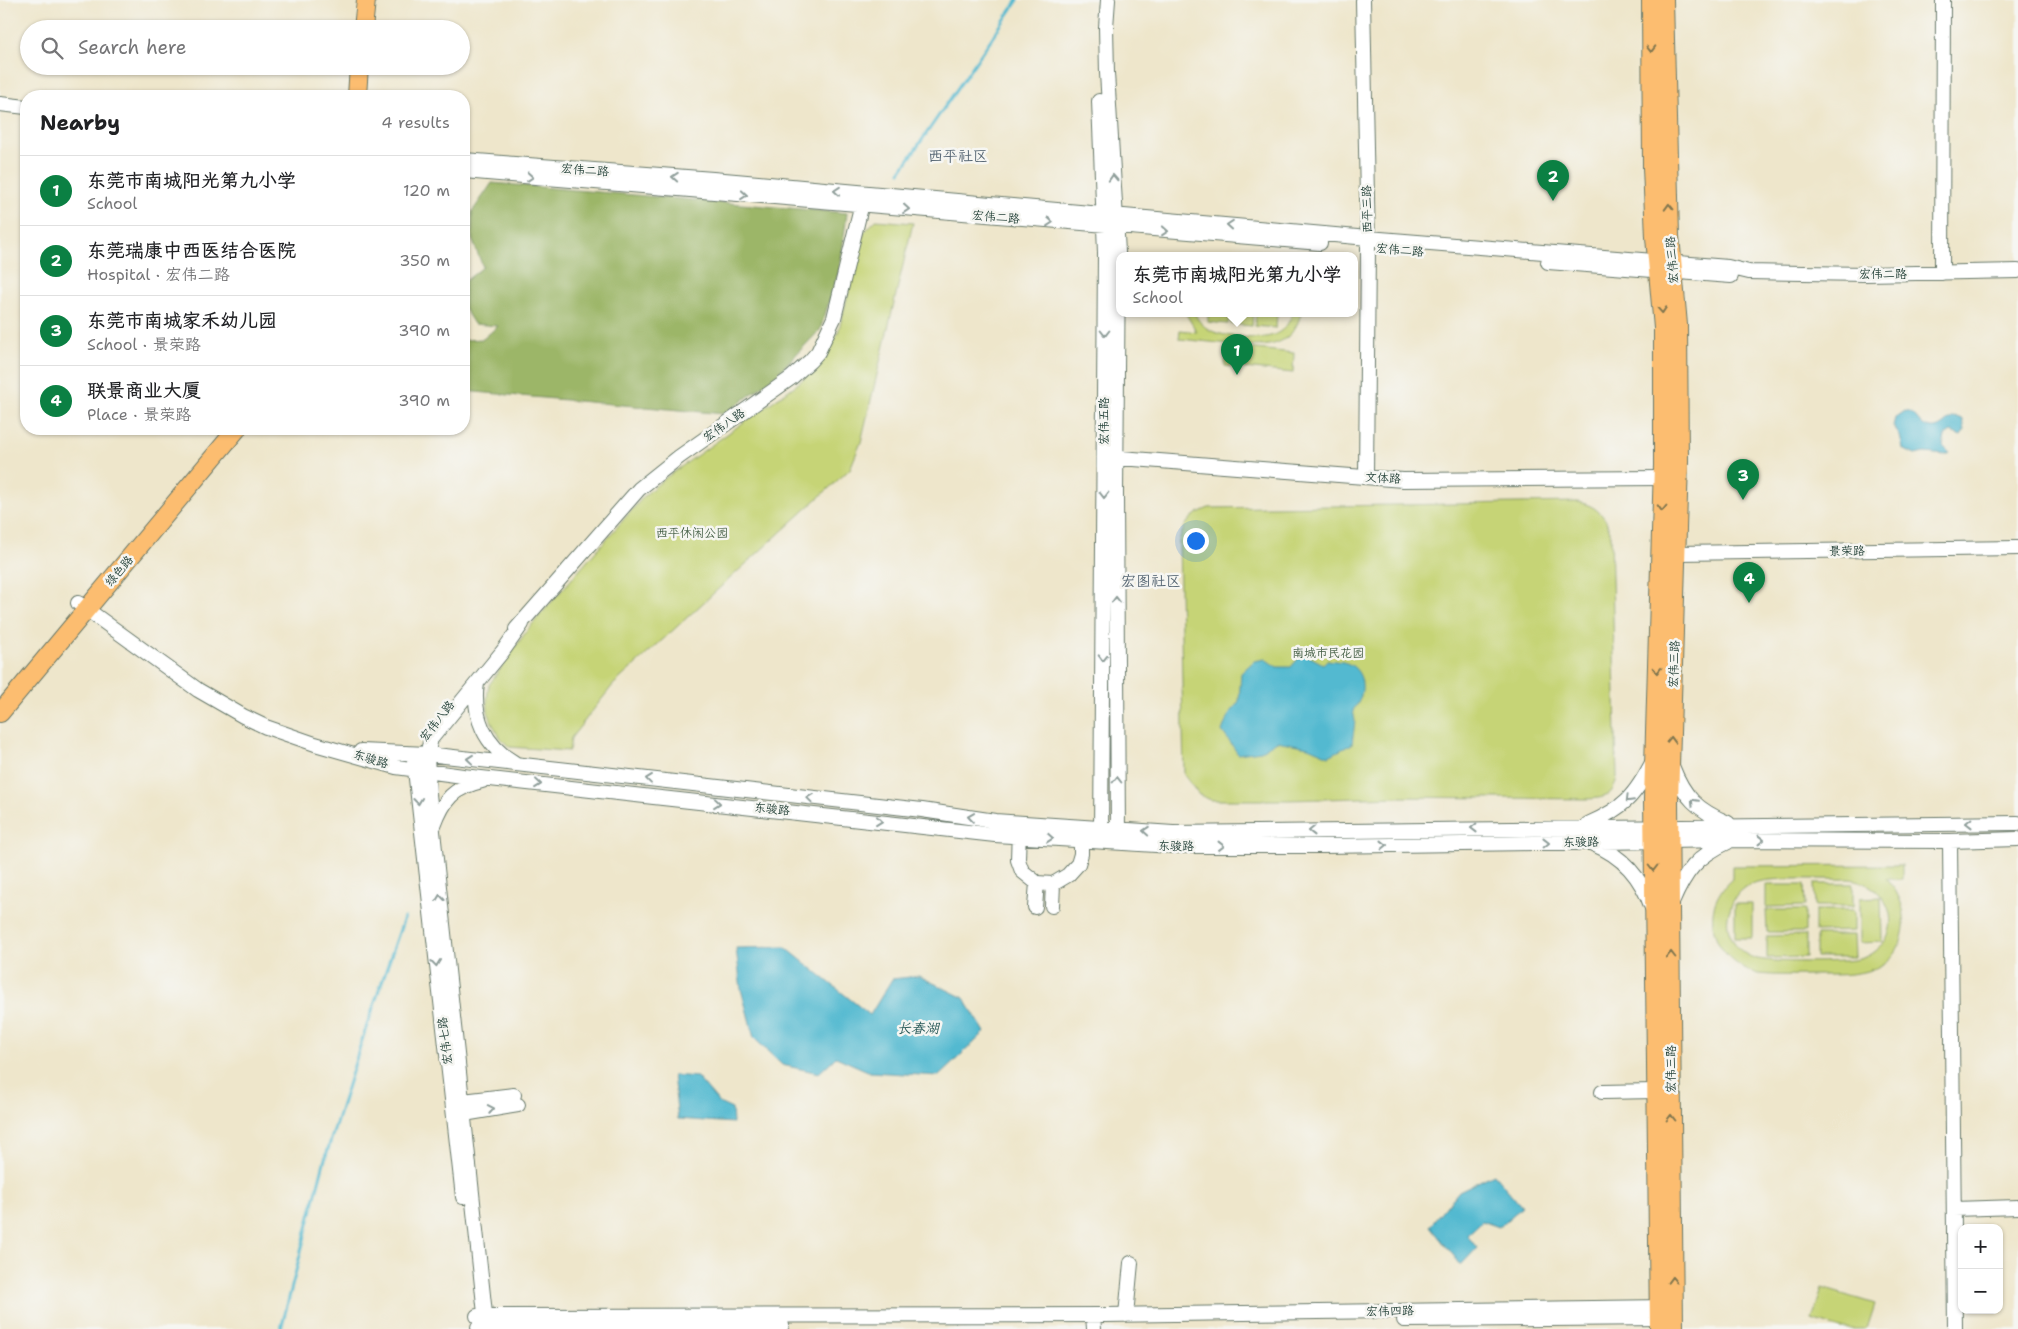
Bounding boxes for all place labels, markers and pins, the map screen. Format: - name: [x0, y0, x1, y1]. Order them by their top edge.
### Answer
- pin: 2: [1537, 160, 1569, 201]
- pin: 1: [1221, 334, 1253, 375]
- pin: 3: [1727, 459, 1759, 500]
- pin: 4: [1733, 562, 1765, 603]

